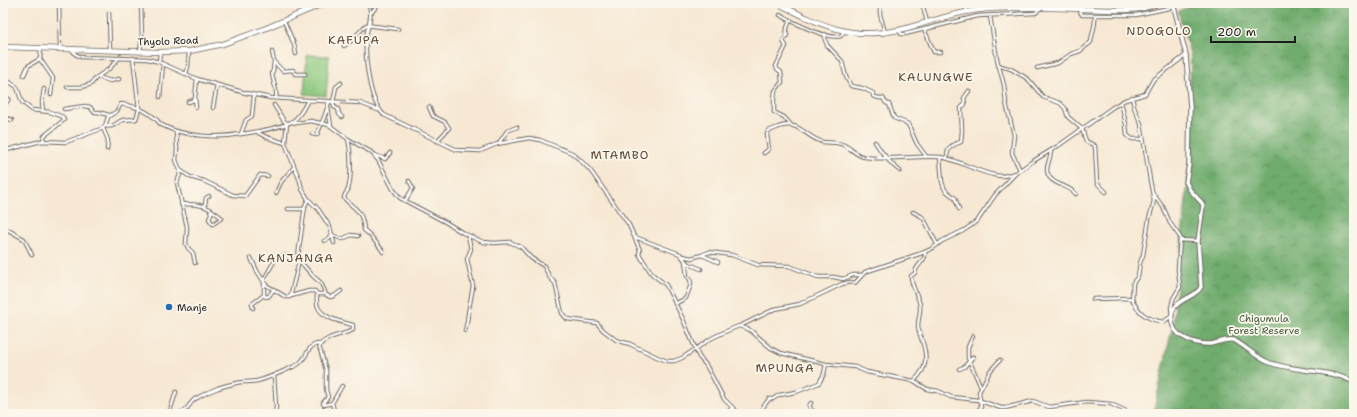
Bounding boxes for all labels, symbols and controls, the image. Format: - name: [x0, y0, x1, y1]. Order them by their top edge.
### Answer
- scale bar: [1211, 18, 1295, 44]
- district label: NDOGOLO: [1126, 23, 1192, 39]
- text: 200 m: [1217, 24, 1256, 40]
- district label: KAFUPA: [328, 32, 380, 48]
- street label: Thyolo Road: [137, 33, 199, 49]
- district label: KALUNGWE: [898, 69, 974, 85]
- district label: MTAMBO: [590, 147, 650, 163]
- district label: KANJANGA: [258, 250, 334, 266]
- place label: Manje: [177, 301, 207, 314]
- marker: Manje: [164, 302, 174, 312]
- park label: Chigumula Forest Reserve: [1228, 312, 1300, 337]
- district label: MPUNGA: [755, 360, 815, 376]

